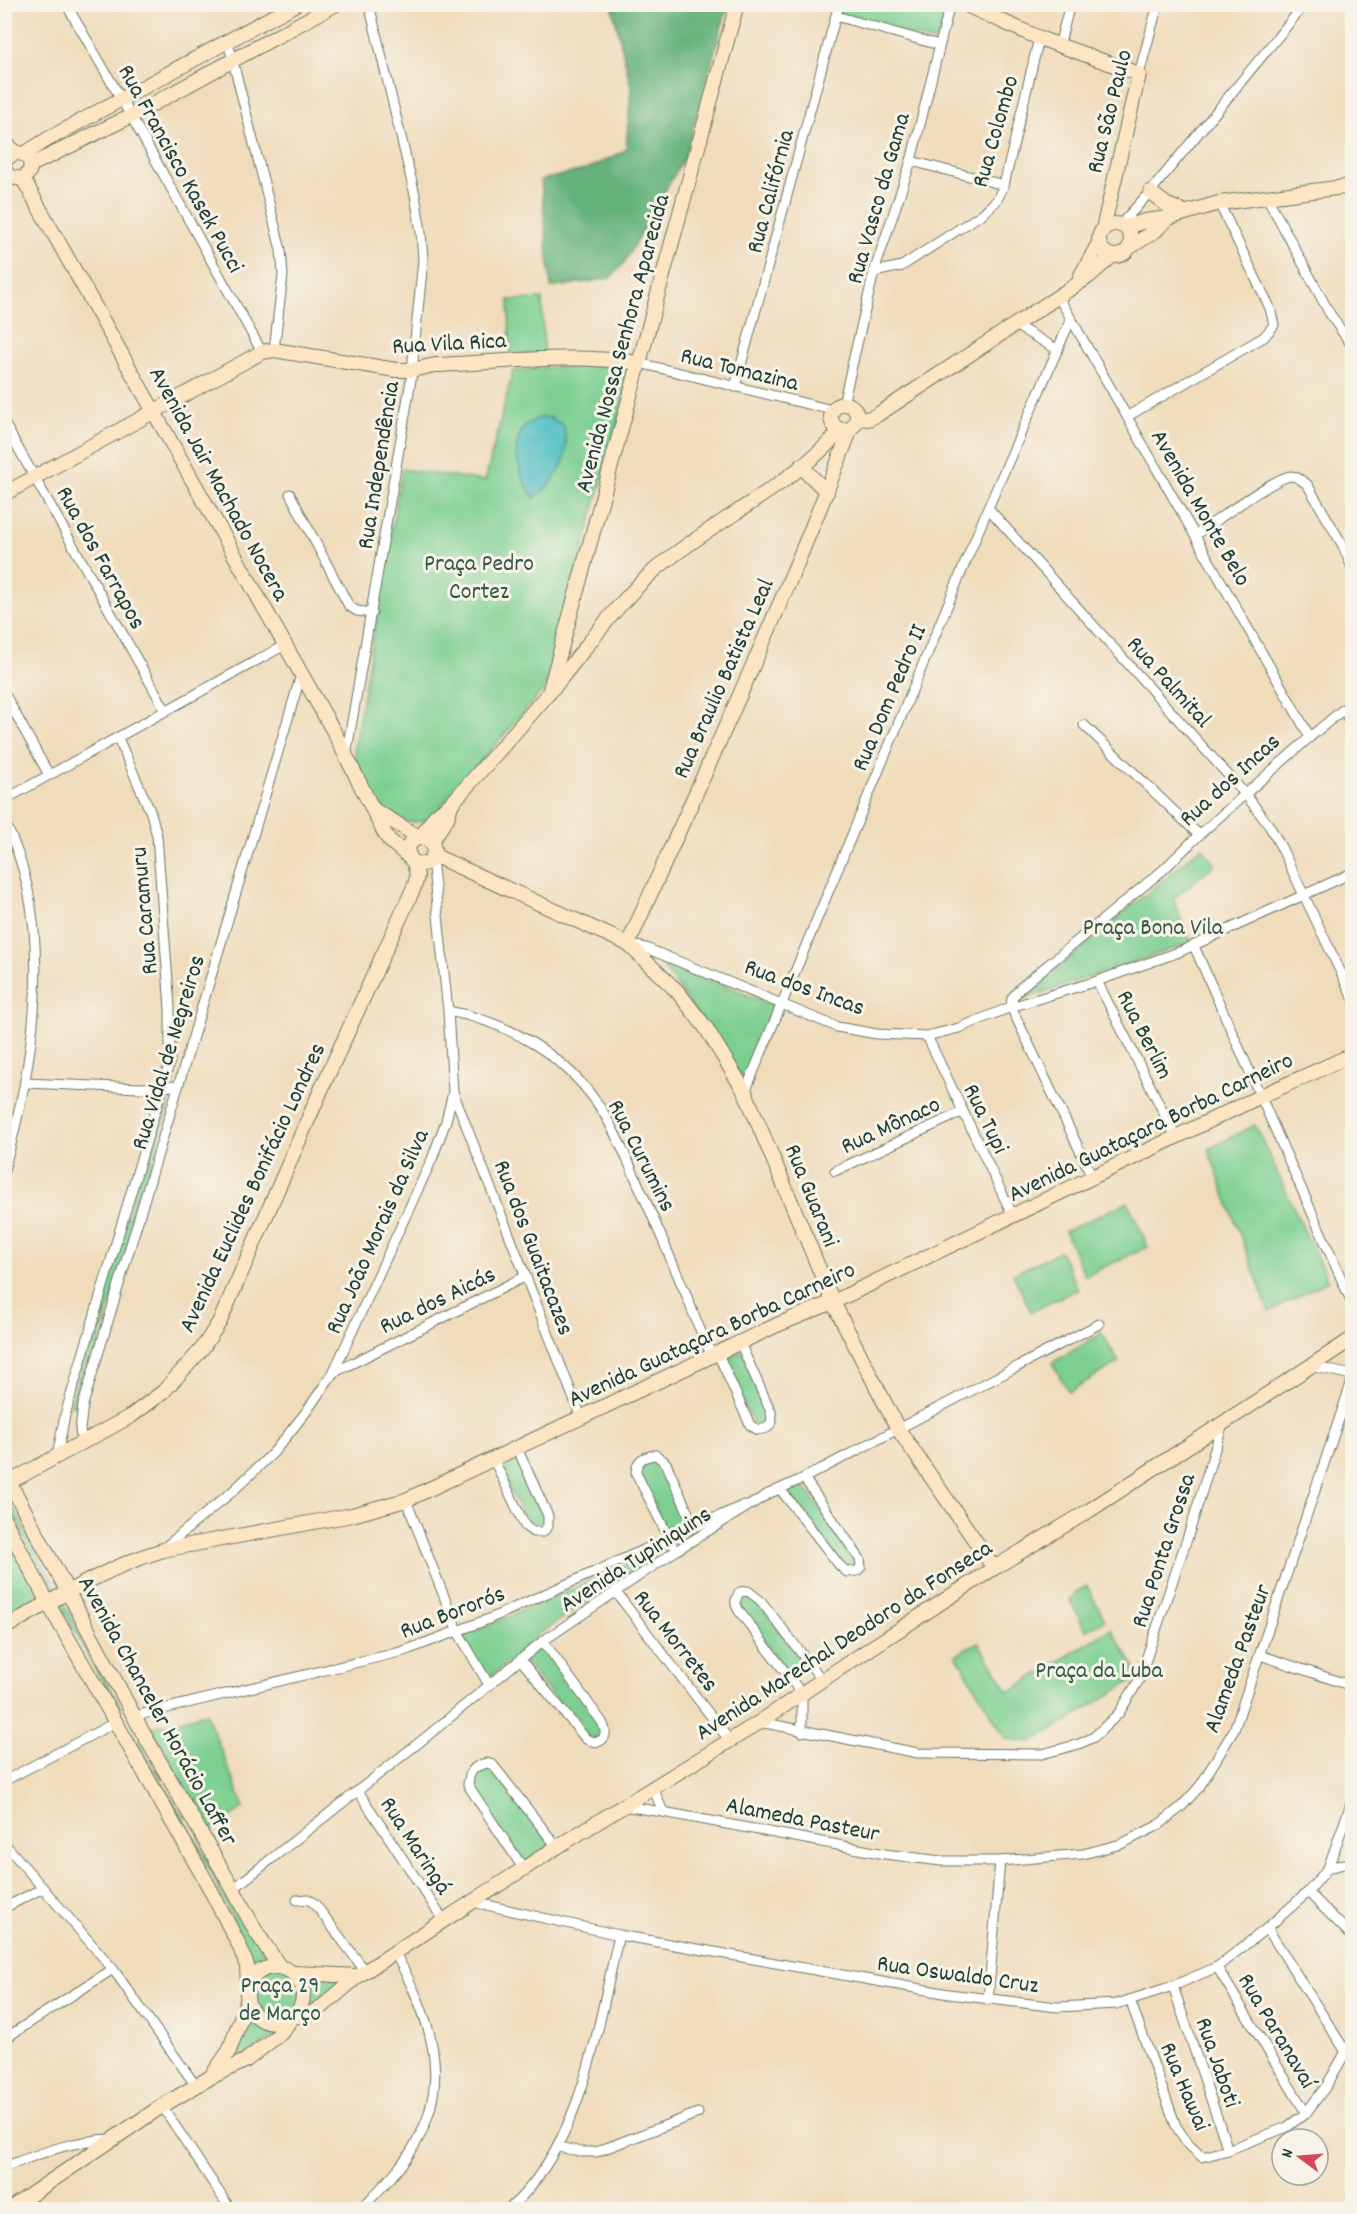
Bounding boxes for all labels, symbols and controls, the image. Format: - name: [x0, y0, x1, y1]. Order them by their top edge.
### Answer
- street label: Rua São Paulo: [1079, 46, 1143, 177]
- street label: Rua Francisco Kasek Pucci: [108, 59, 251, 280]
- street label: Rua Colombo: [965, 72, 1029, 192]
- street label: Rua Vasco da Gama: [839, 109, 921, 288]
- street label: Rua Califórnia: [739, 125, 805, 257]
- street label: Avenida Nossa Senhora Aparecida: [568, 190, 680, 497]
- street label: Rua Vila Rica: [391, 325, 508, 365]
- street label: Rua Tomazina: [677, 340, 803, 402]
- street label: Avenida Jair Machado Nocera: [139, 361, 296, 609]
- street label: Rua Independência: [350, 378, 410, 552]
- street label: Avenida Monte Belo: [1141, 424, 1258, 593]
- street label: Rua dos Farrapos: [46, 481, 153, 636]
- park label: Praça Pedro Cortez: [424, 548, 534, 610]
- street label: Rua Braulio Batista Leal: [665, 573, 784, 785]
- street label: Rua Dom Pedro II: [845, 619, 937, 777]
- street label: Rua Palmital: [1117, 630, 1219, 737]
- street label: Rua dos Incas: [1173, 726, 1289, 836]
- street label: Rua Caramuru: [123, 845, 169, 976]
- park label: Praça Bona Vila: [1083, 912, 1224, 946]
- street label: Rua Vidal de Negreiros: [124, 951, 216, 1155]
- street label: Rua dos Incas: [739, 951, 869, 1026]
- street label: Rua Berlim: [1106, 985, 1180, 1086]
- street label: Avenida Euclides Bonifácio Londres: [172, 1038, 336, 1339]
- street label: Avenida Guataçara Borba Carneiro: [1003, 1045, 1300, 1213]
- street label: Rua Tupi: [953, 1079, 1016, 1160]
- street label: Rua Mônaco: [836, 1089, 947, 1165]
- street label: Rua Curumins: [597, 1094, 683, 1219]
- street label: Rua João Morais da Silva: [318, 1124, 440, 1340]
- street label: Rua Guarani: [774, 1140, 846, 1253]
- street label: Rua dos Guaitacazes: [483, 1156, 581, 1341]
- street label: Avenida Guataçara Borba Carneiro: [563, 1254, 861, 1417]
- street label: Rua dos Aicás: [374, 1259, 502, 1344]
- street label: Rua Ponta Grossa: [1124, 1469, 1206, 1632]
- street label: Avenida Tupiniquins: [554, 1499, 719, 1622]
- street label: Avenida Marechal Deodoro da Fonseca: [690, 1532, 1000, 1750]
- street label: Avenida Chanceler Horácio Laffer: [68, 1570, 245, 1853]
- street label: Rua Bororós: [396, 1578, 511, 1649]
- street label: Alameda Pasteur: [1196, 1580, 1282, 1738]
- street label: Rua Morretes: [624, 1584, 725, 1700]
- park label: Praça da Luba: [1035, 1655, 1163, 1689]
- street label: Alameda Pasteur: [723, 1789, 882, 1853]
- street label: Rua Maringá: [370, 1791, 459, 1902]
- street label: Rua Oswaldo Cruz: [875, 1948, 1041, 2004]
- street label: Rua Paranavaí: [1228, 1967, 1324, 2097]
- park label: Praça 29 de Março: [239, 1970, 321, 2032]
- street label: Rua Jaboti: [1185, 2013, 1247, 2113]
- street label: Rua Hawai: [1149, 2038, 1217, 2137]
- north arrow: [1270, 2127, 1330, 2187]
- text: N: [1276, 2146, 1300, 2161]

